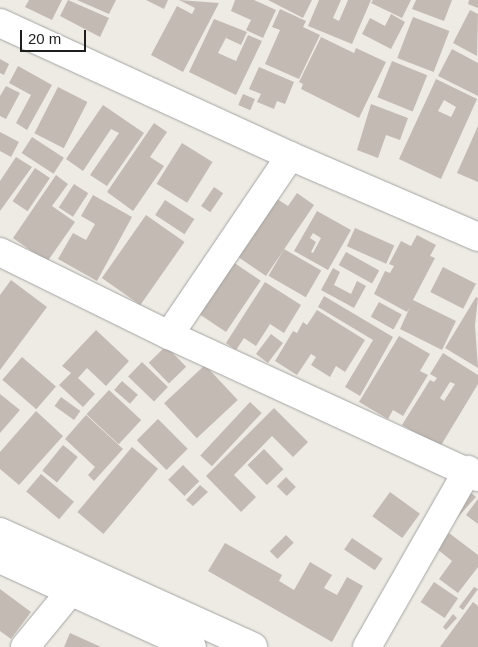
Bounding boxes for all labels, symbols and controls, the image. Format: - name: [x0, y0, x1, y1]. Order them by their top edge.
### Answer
- scale bar: [22, 20, 89, 52]
- text: 20 m: [28, 30, 61, 47]

